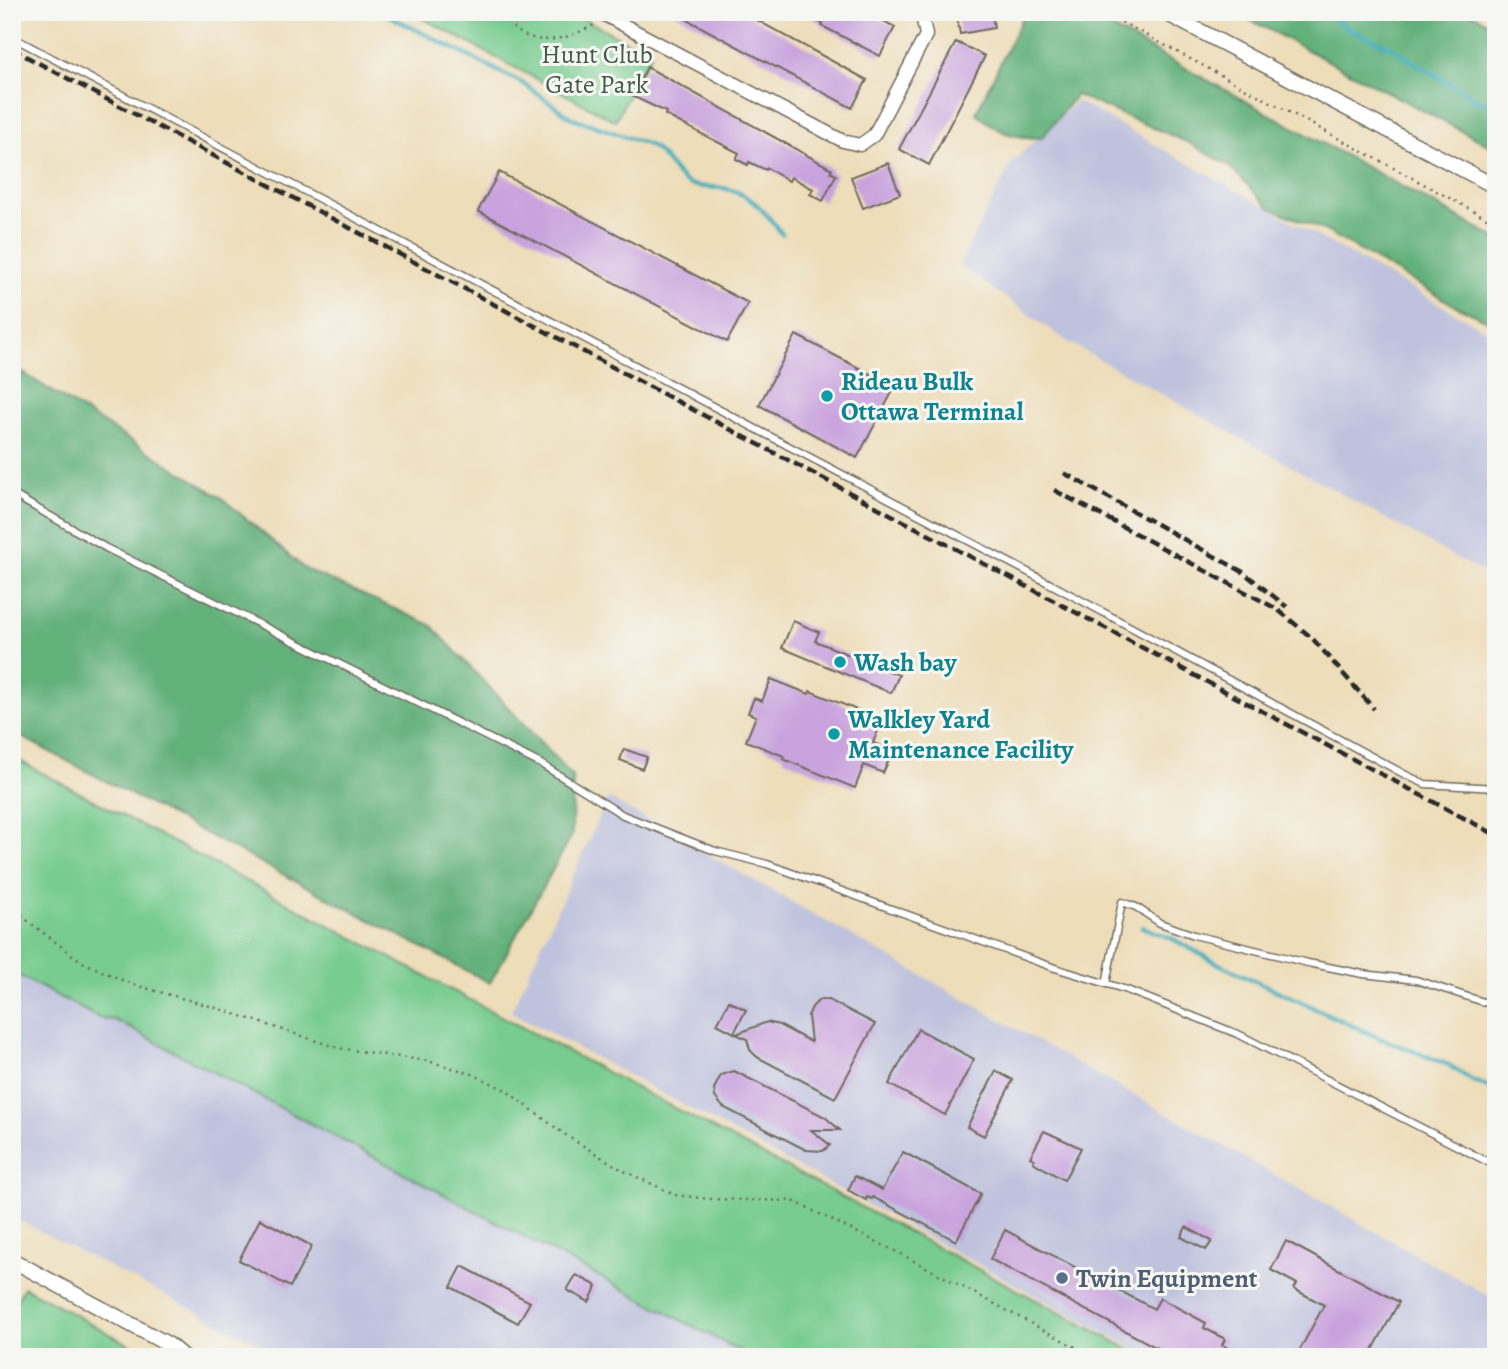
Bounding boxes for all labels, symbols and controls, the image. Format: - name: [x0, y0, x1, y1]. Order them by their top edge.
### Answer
- park label: Hunt Club Gate Park: [541, 37, 653, 102]
- place label: Rideau Bulk Ottawa Terminal: [841, 364, 1024, 429]
- marker: Rideau Bulk Ottawa Terminal: [819, 388, 835, 404]
- place label: Wash bay: [853, 645, 957, 680]
- marker: Wash bay: [832, 654, 848, 670]
- place label: Walkley Yard Maintenance Facility: [847, 702, 1074, 767]
- marker: Walkley Yard Maintenance Facility: [826, 726, 842, 742]
- place label: Twin Equipment: [1076, 1261, 1258, 1296]
- marker: Twin Equipment: [1054, 1270, 1070, 1286]

